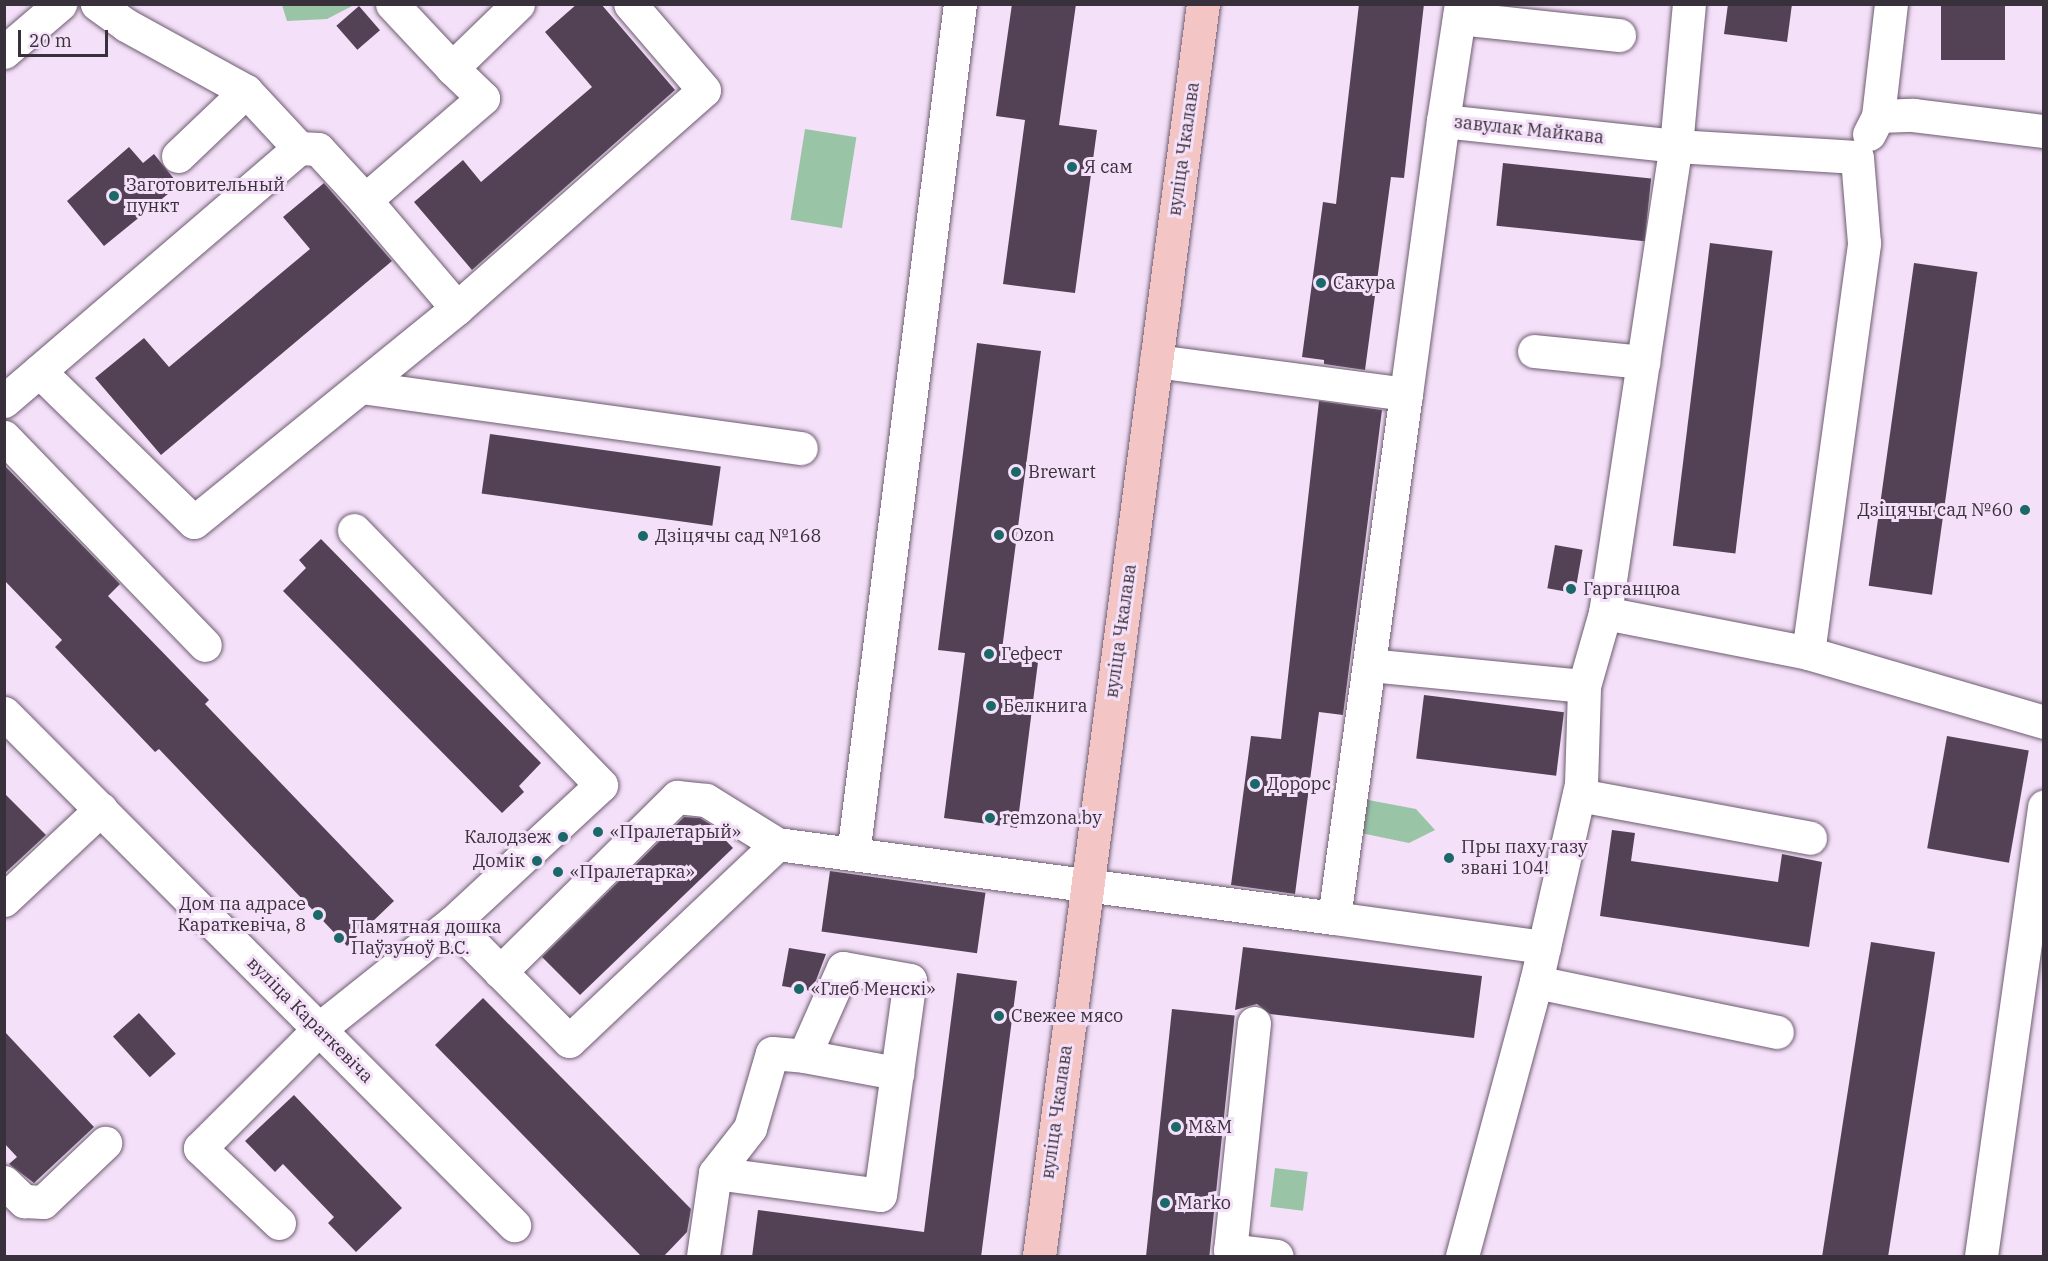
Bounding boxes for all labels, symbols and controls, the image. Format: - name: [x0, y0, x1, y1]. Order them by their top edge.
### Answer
- scale bar: [21, 18, 111, 56]
- text: 20 m: [29, 29, 72, 52]
- street label: вуліца Чкалава: [1164, 81, 1204, 217]
- street label: завулак Майкава: [1453, 111, 1605, 149]
- place label: Я сам: [1084, 156, 1133, 178]
- marker: Я сам: [1065, 160, 1079, 174]
- place label: Заготовительный пункт: [126, 175, 285, 218]
- marker: Заготовительный пункт: [107, 189, 121, 203]
- place label: Сакура: [1333, 272, 1396, 294]
- marker: Сакура: [1314, 276, 1328, 290]
- place label: Brewart: [1028, 461, 1096, 483]
- marker: Brewart: [1009, 465, 1023, 479]
- place label: Дзіцячы сад №60: [1857, 499, 2013, 521]
- marker: Дзіцячы сад №60: [2018, 503, 2032, 517]
- place label: Ozon: [1011, 524, 1055, 546]
- place label: Дзіцячы сад №168: [655, 525, 821, 547]
- marker: Ozon: [992, 528, 1006, 542]
- marker: Дзіцячы сад №168: [636, 529, 650, 543]
- street label: вуліца Чкалава: [1101, 563, 1141, 699]
- place label: Гарганцюа: [1583, 578, 1680, 600]
- marker: Гарганцюа: [1564, 582, 1578, 596]
- place label: Гефест: [1001, 643, 1062, 665]
- marker: Гефест: [982, 647, 996, 661]
- place label: Белкнига: [1003, 695, 1088, 717]
- marker: Белкнига: [984, 699, 998, 713]
- place label: Дорорс: [1267, 773, 1331, 795]
- marker: Дорорс: [1248, 777, 1262, 791]
- place label: remzona.by: [1002, 807, 1102, 829]
- marker: remzona.by: [983, 811, 997, 825]
- place label: «Пралетарый»: [610, 821, 741, 843]
- marker: «Пралетарый»: [591, 825, 605, 839]
- place label: Калодзеж: [464, 826, 551, 848]
- marker: Калодзеж: [556, 830, 570, 844]
- place label: Пры паху газу звані 104!: [1461, 837, 1588, 880]
- place label: Домік: [473, 850, 525, 872]
- marker: Пры паху газу звані 104!: [1442, 851, 1456, 865]
- marker: Домік: [530, 854, 544, 868]
- place label: «Пралетарка»: [570, 861, 695, 883]
- marker: «Пралетарка»: [551, 865, 565, 879]
- place label: Дом па адрасе Караткевіча, 8: [178, 894, 306, 936]
- marker: Дом па адрасе Караткевіча, 8: [311, 908, 325, 922]
- place label: Памятная дошка Паўзуноў В.С.: [351, 917, 502, 960]
- marker: Памятная дошка Паўзуноў В.С.: [332, 931, 346, 945]
- street label: вуліца Караткевіча: [242, 952, 378, 1088]
- place label: «Глеб Менскі»: [811, 978, 935, 1000]
- marker: «Глеб Менскі»: [792, 982, 806, 996]
- place label: Свежее мясо: [1011, 1005, 1123, 1027]
- marker: Свежее мясо: [992, 1009, 1006, 1023]
- street label: вуліца Чкалава: [1037, 1044, 1077, 1180]
- place label: M&M: [1188, 1116, 1232, 1138]
- marker: M&M: [1169, 1120, 1183, 1134]
- place label: Marko: [1177, 1192, 1231, 1214]
- marker: Marko: [1158, 1196, 1172, 1210]

